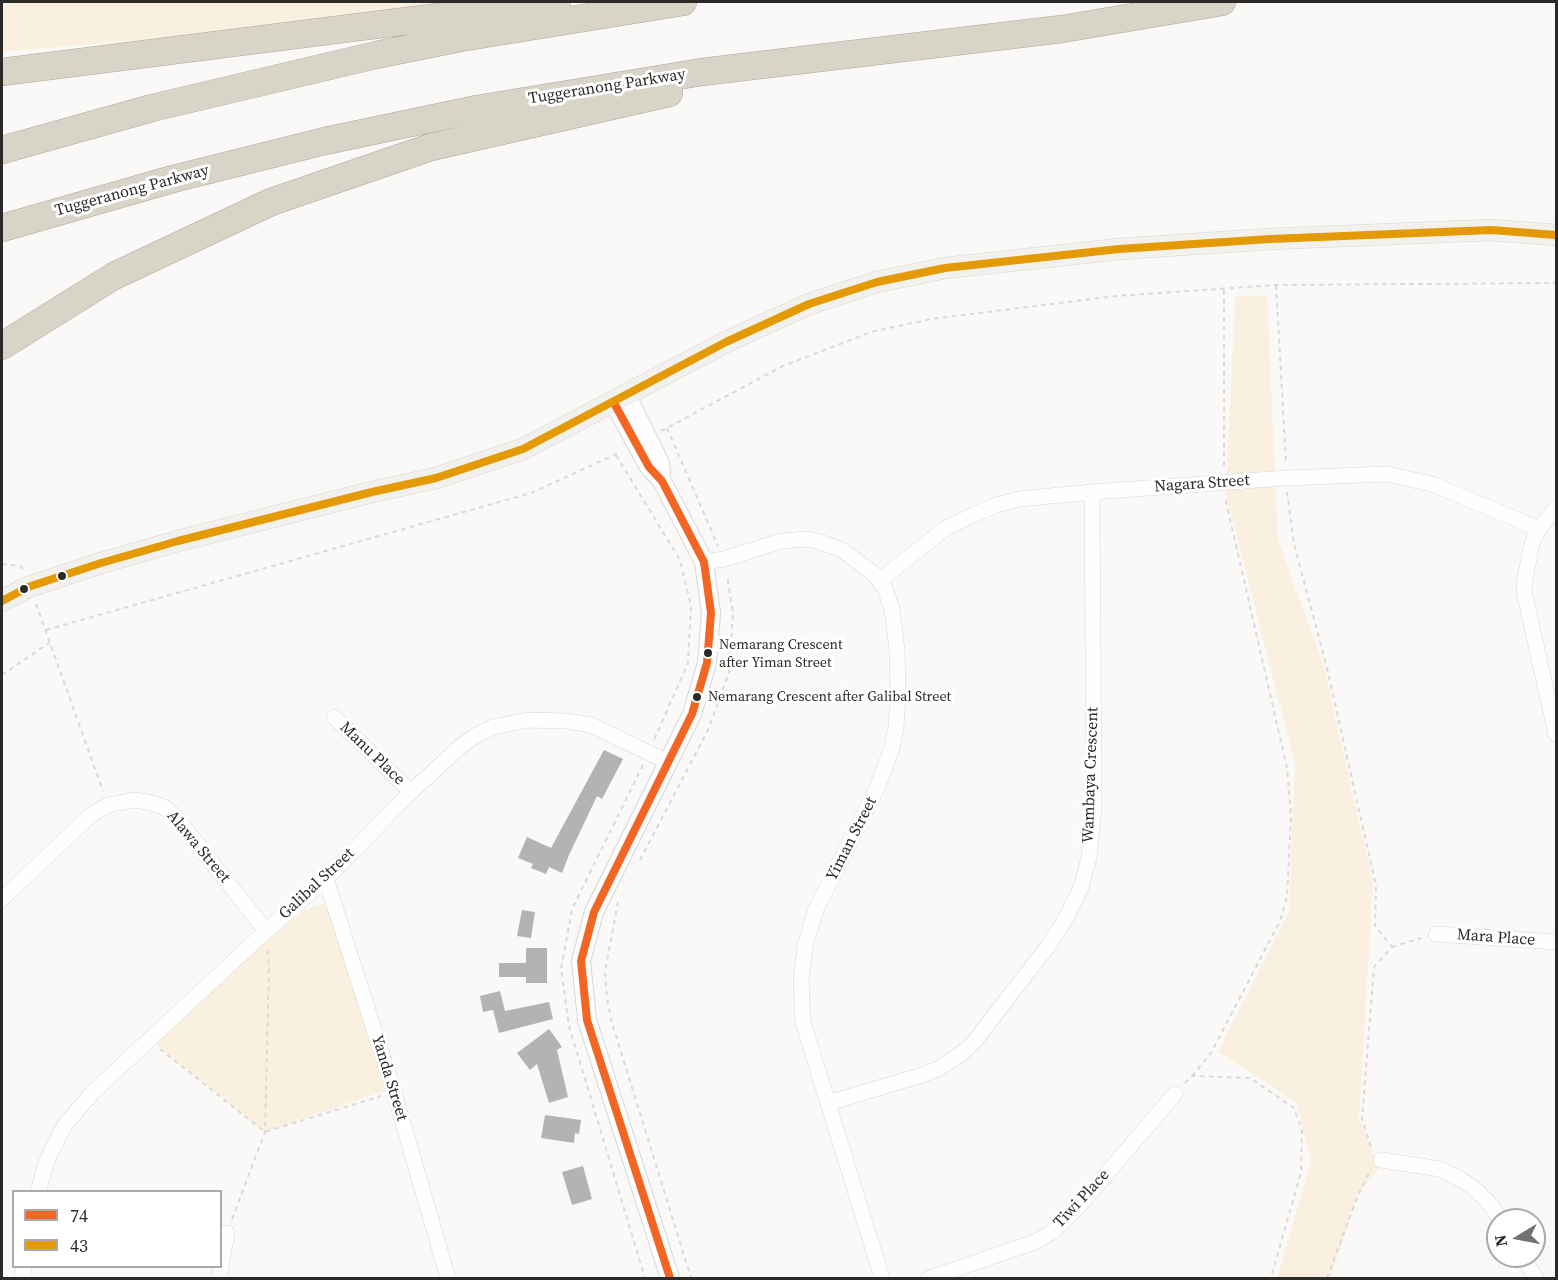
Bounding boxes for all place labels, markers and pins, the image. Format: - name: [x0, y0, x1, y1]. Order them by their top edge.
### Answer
- unlabelled marker: [56, 570, 68, 582]
- unlabelled marker: [18, 583, 30, 595]
- place label: Nemarang Crescent after Yiman Street: [719, 637, 843, 670]
- marker: Nemarang Crescent after Yiman Street: [702, 647, 714, 659]
- place label: Nemarang Crescent after Galibal Street: [708, 689, 951, 705]
- marker: Nemarang Crescent after Galibal Street: [691, 691, 703, 703]

